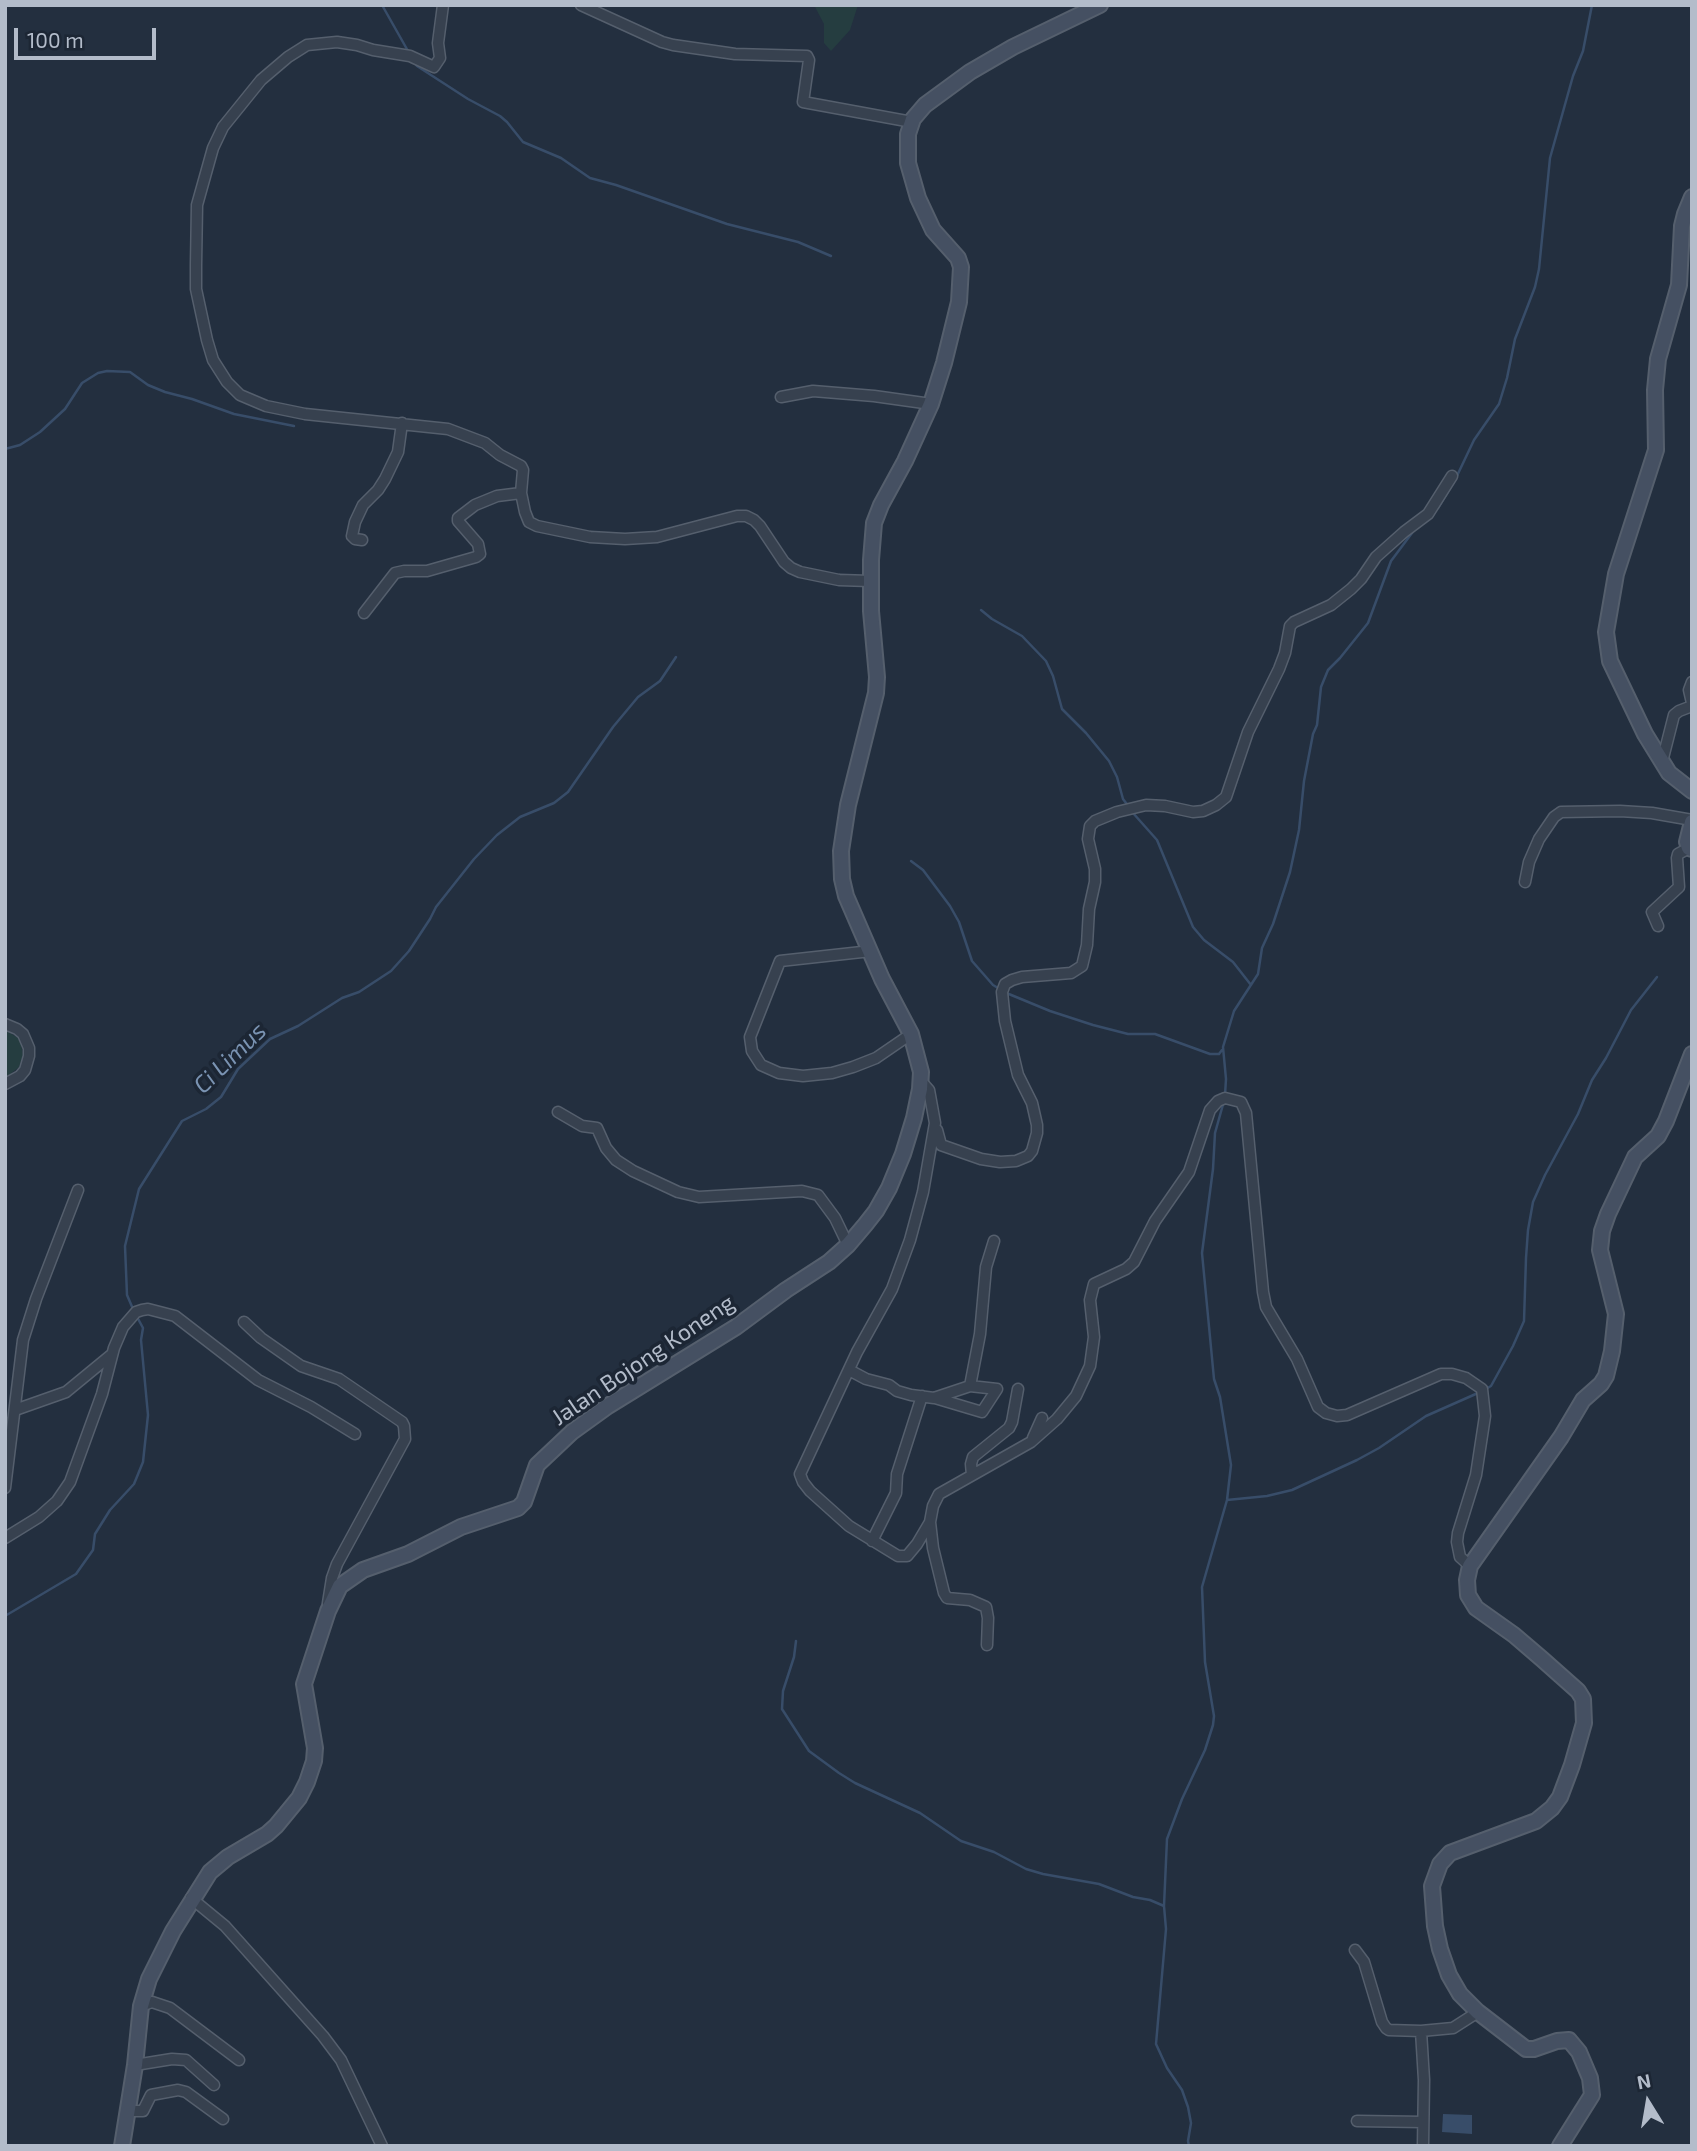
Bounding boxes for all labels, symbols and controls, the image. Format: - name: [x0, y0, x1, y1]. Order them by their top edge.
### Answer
- scale bar: [18, 14, 159, 58]
- text: 100 m: [27, 27, 84, 52]
- water label: Ci Limus: [188, 1017, 272, 1099]
- street label: Jalan Bojong Koneng: [547, 1289, 739, 1431]
- north arrow: [1613, 2067, 1683, 2137]
- text: N: [1635, 2068, 1653, 2093]

